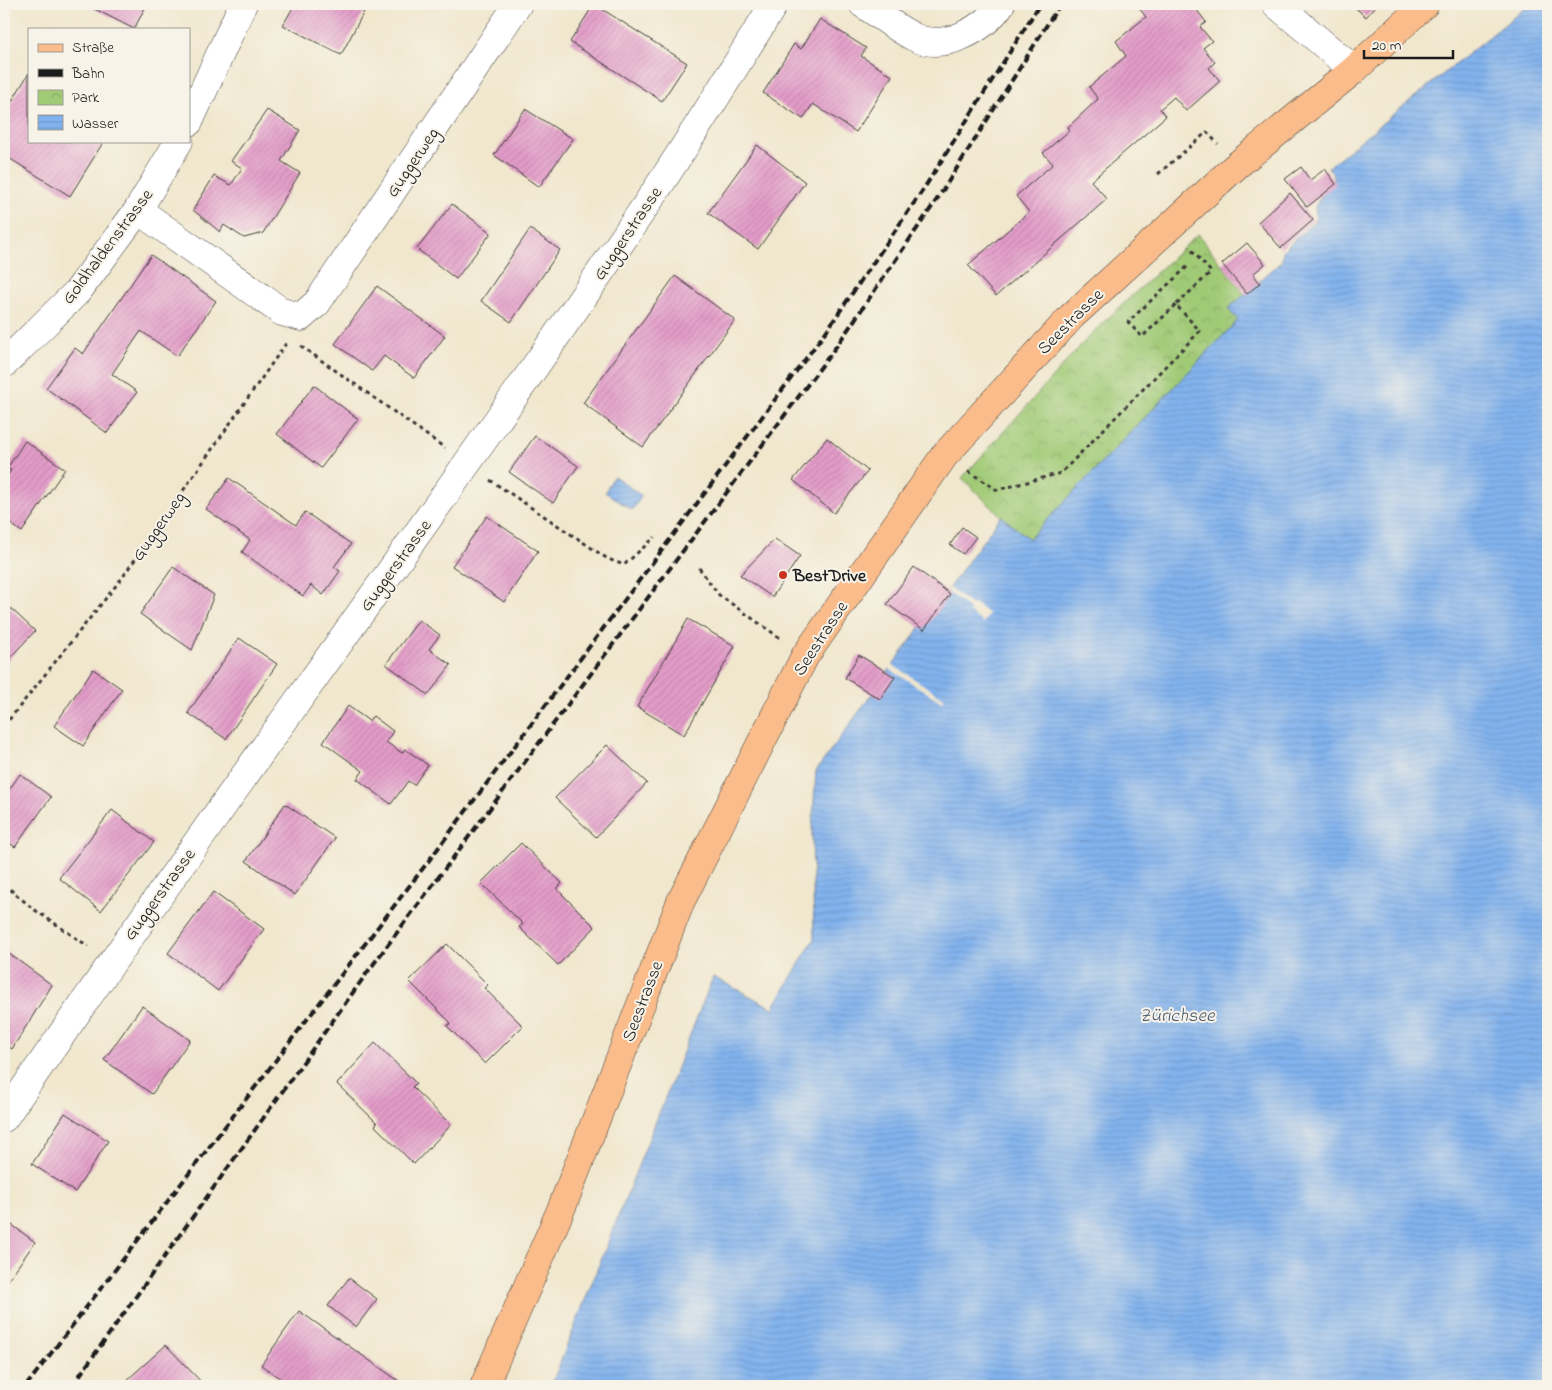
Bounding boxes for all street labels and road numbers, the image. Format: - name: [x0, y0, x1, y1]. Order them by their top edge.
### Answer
- street label: Guggerweg: [381, 123, 447, 204]
- street label: Guggerstrasse: [588, 181, 671, 287]
- street label: Goldhaldenstrasse: [57, 183, 161, 310]
- street label: Seestrasse: [1032, 283, 1111, 362]
- street label: Guggerweg: [126, 487, 194, 568]
- street label: Guggerstrasse: [354, 514, 440, 618]
- street label: Seestrasse: [788, 596, 856, 682]
- street label: Guggerstrasse: [118, 843, 204, 947]
- street label: Seestrasse: [617, 957, 671, 1046]

